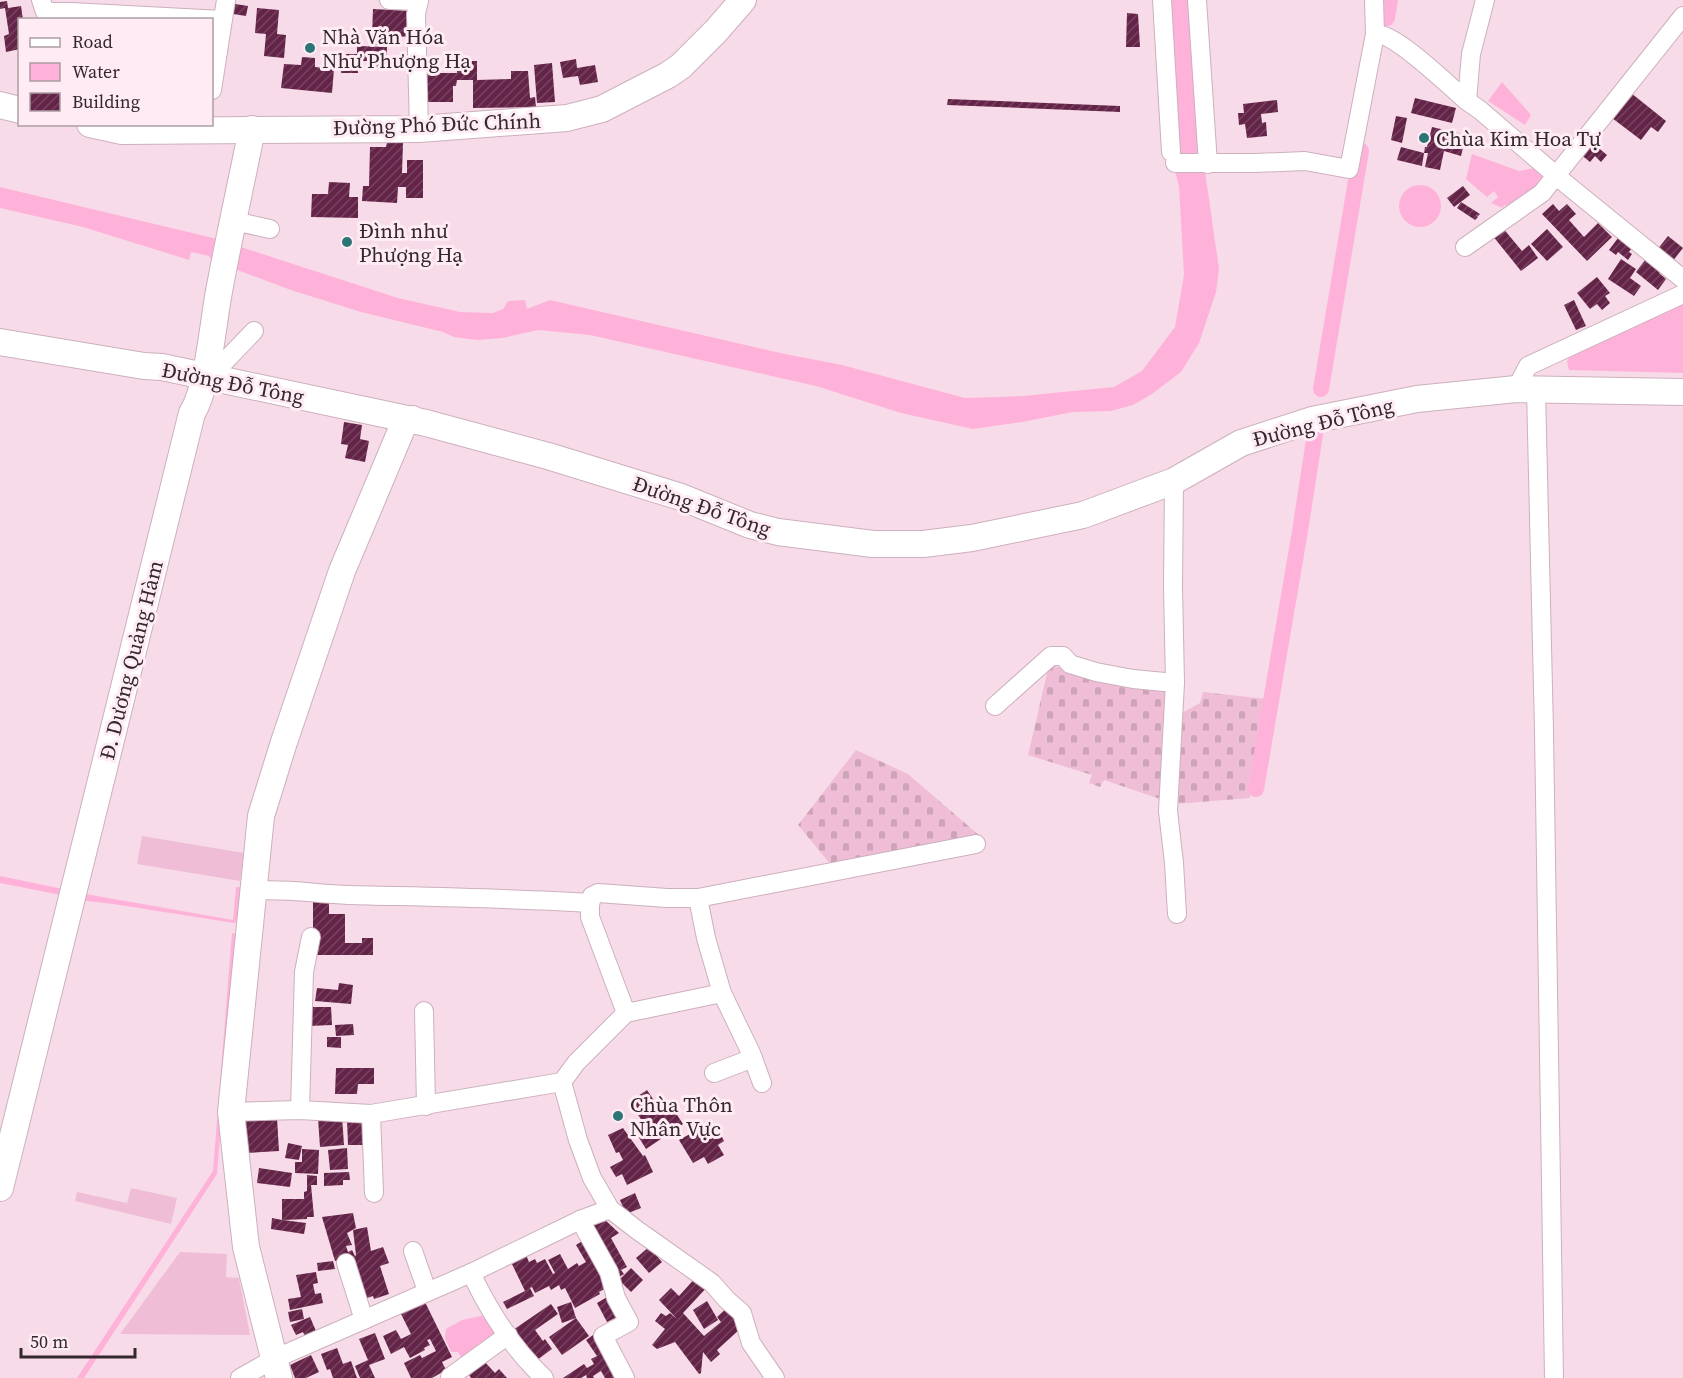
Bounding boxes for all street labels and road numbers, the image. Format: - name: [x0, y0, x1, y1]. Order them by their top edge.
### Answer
- street label: Đường Phó Đức Chính: [332, 106, 542, 142]
- street label: Đường Đỗ Tông: [159, 355, 307, 411]
- street label: Đường Đỗ Tông: [1249, 390, 1397, 454]
- street label: Đường Đỗ Tông: [629, 469, 775, 543]
- street label: Đ. Dương Quảng Hàm: [92, 557, 170, 763]

